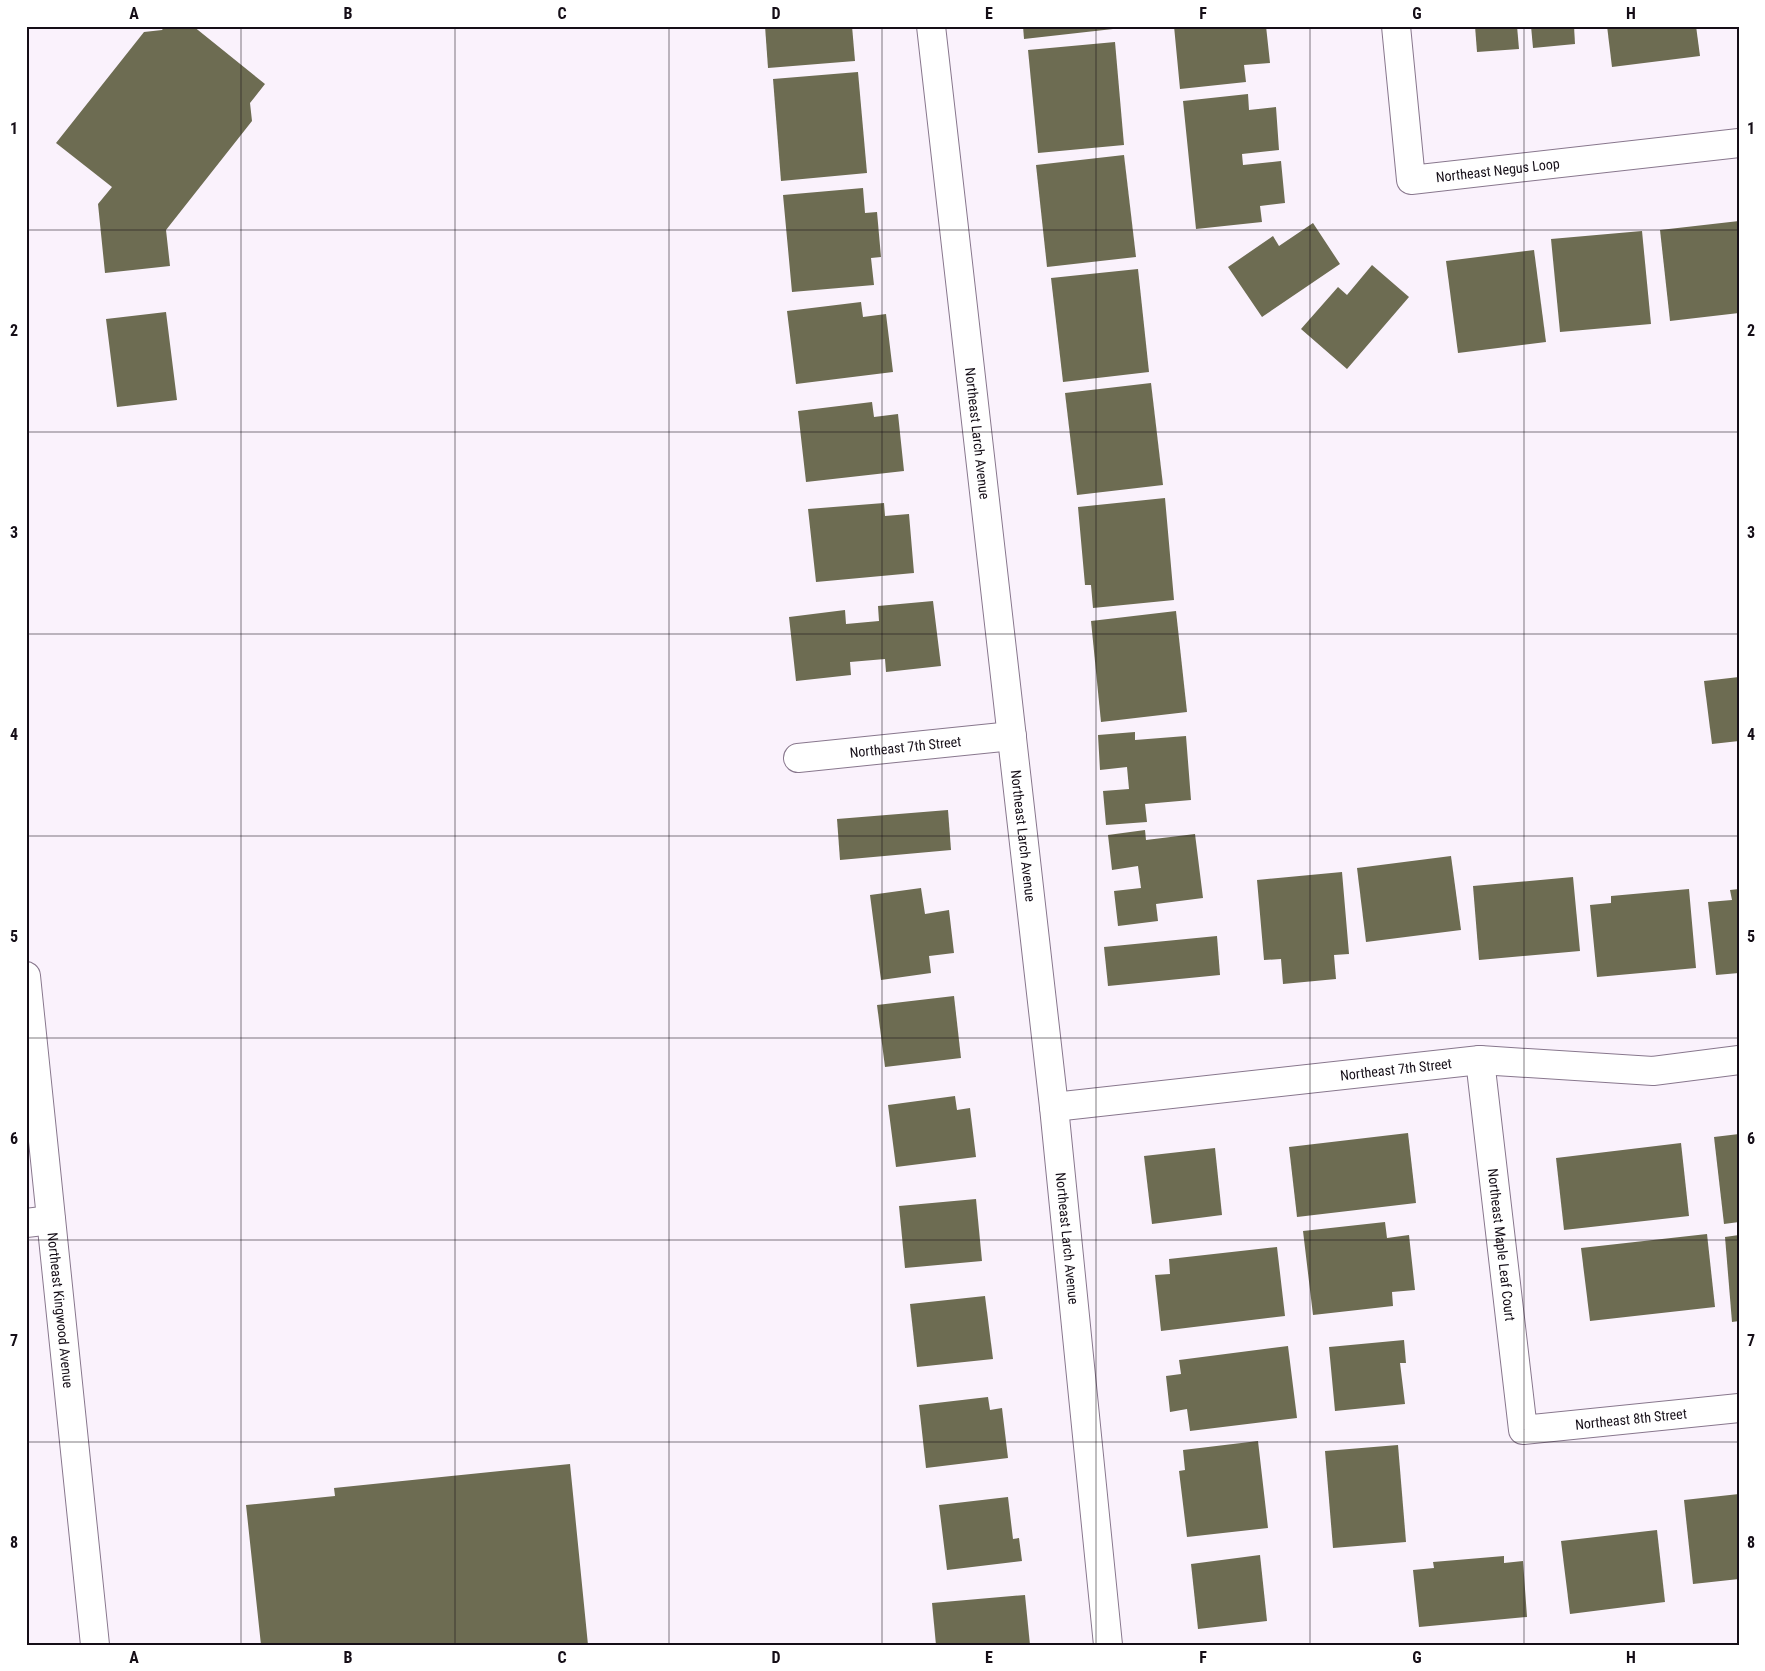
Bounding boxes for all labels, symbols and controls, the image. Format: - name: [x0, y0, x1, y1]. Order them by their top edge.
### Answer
- text: A: [129, 4, 139, 23]
- text: B: [344, 4, 353, 23]
- text: C: [557, 4, 567, 23]
- text: D: [771, 4, 781, 23]
- text: E: [985, 4, 993, 23]
- text: F: [1199, 4, 1207, 23]
- text: G: [1412, 4, 1422, 23]
- text: H: [1626, 4, 1636, 23]
- text: 1: [10, 119, 18, 138]
- text: 1: [1747, 119, 1755, 138]
- street label: Northeast Negus Loop: [1435, 155, 1561, 185]
- text: 2: [10, 321, 18, 340]
- text: 2: [1747, 321, 1755, 340]
- street label: Northeast Larch Avenue: [962, 367, 993, 501]
- text: 3: [10, 523, 18, 542]
- text: 3: [1747, 523, 1755, 542]
- text: 4: [10, 725, 18, 744]
- text: 4: [1747, 725, 1755, 744]
- street label: Northeast 7th Street: [849, 733, 962, 761]
- street label: Northeast Larch Avenue: [1008, 769, 1039, 903]
- text: 5: [10, 927, 18, 946]
- text: 5: [1747, 927, 1755, 946]
- street label: Northeast 7th Street: [1339, 1055, 1453, 1083]
- text: 6: [10, 1129, 18, 1148]
- text: 6: [1747, 1129, 1755, 1148]
- street label: Northeast Maple Leaf Court: [1485, 1168, 1518, 1322]
- street label: Northeast Larch Avenue: [1053, 1172, 1082, 1306]
- street label: Northeast Kingwood Avenue: [44, 1232, 77, 1389]
- text: 7: [10, 1331, 18, 1350]
- text: 7: [1747, 1331, 1755, 1350]
- street label: Northeast 8th Street: [1574, 1405, 1688, 1433]
- text: 8: [10, 1533, 18, 1552]
- text: 8: [1747, 1533, 1755, 1552]
- text: A: [129, 1648, 139, 1667]
- text: B: [344, 1648, 353, 1667]
- text: C: [557, 1648, 567, 1667]
- text: D: [771, 1648, 781, 1667]
- text: E: [985, 1648, 993, 1667]
- text: F: [1199, 1648, 1207, 1667]
- text: G: [1412, 1648, 1422, 1667]
- text: H: [1626, 1648, 1636, 1667]

